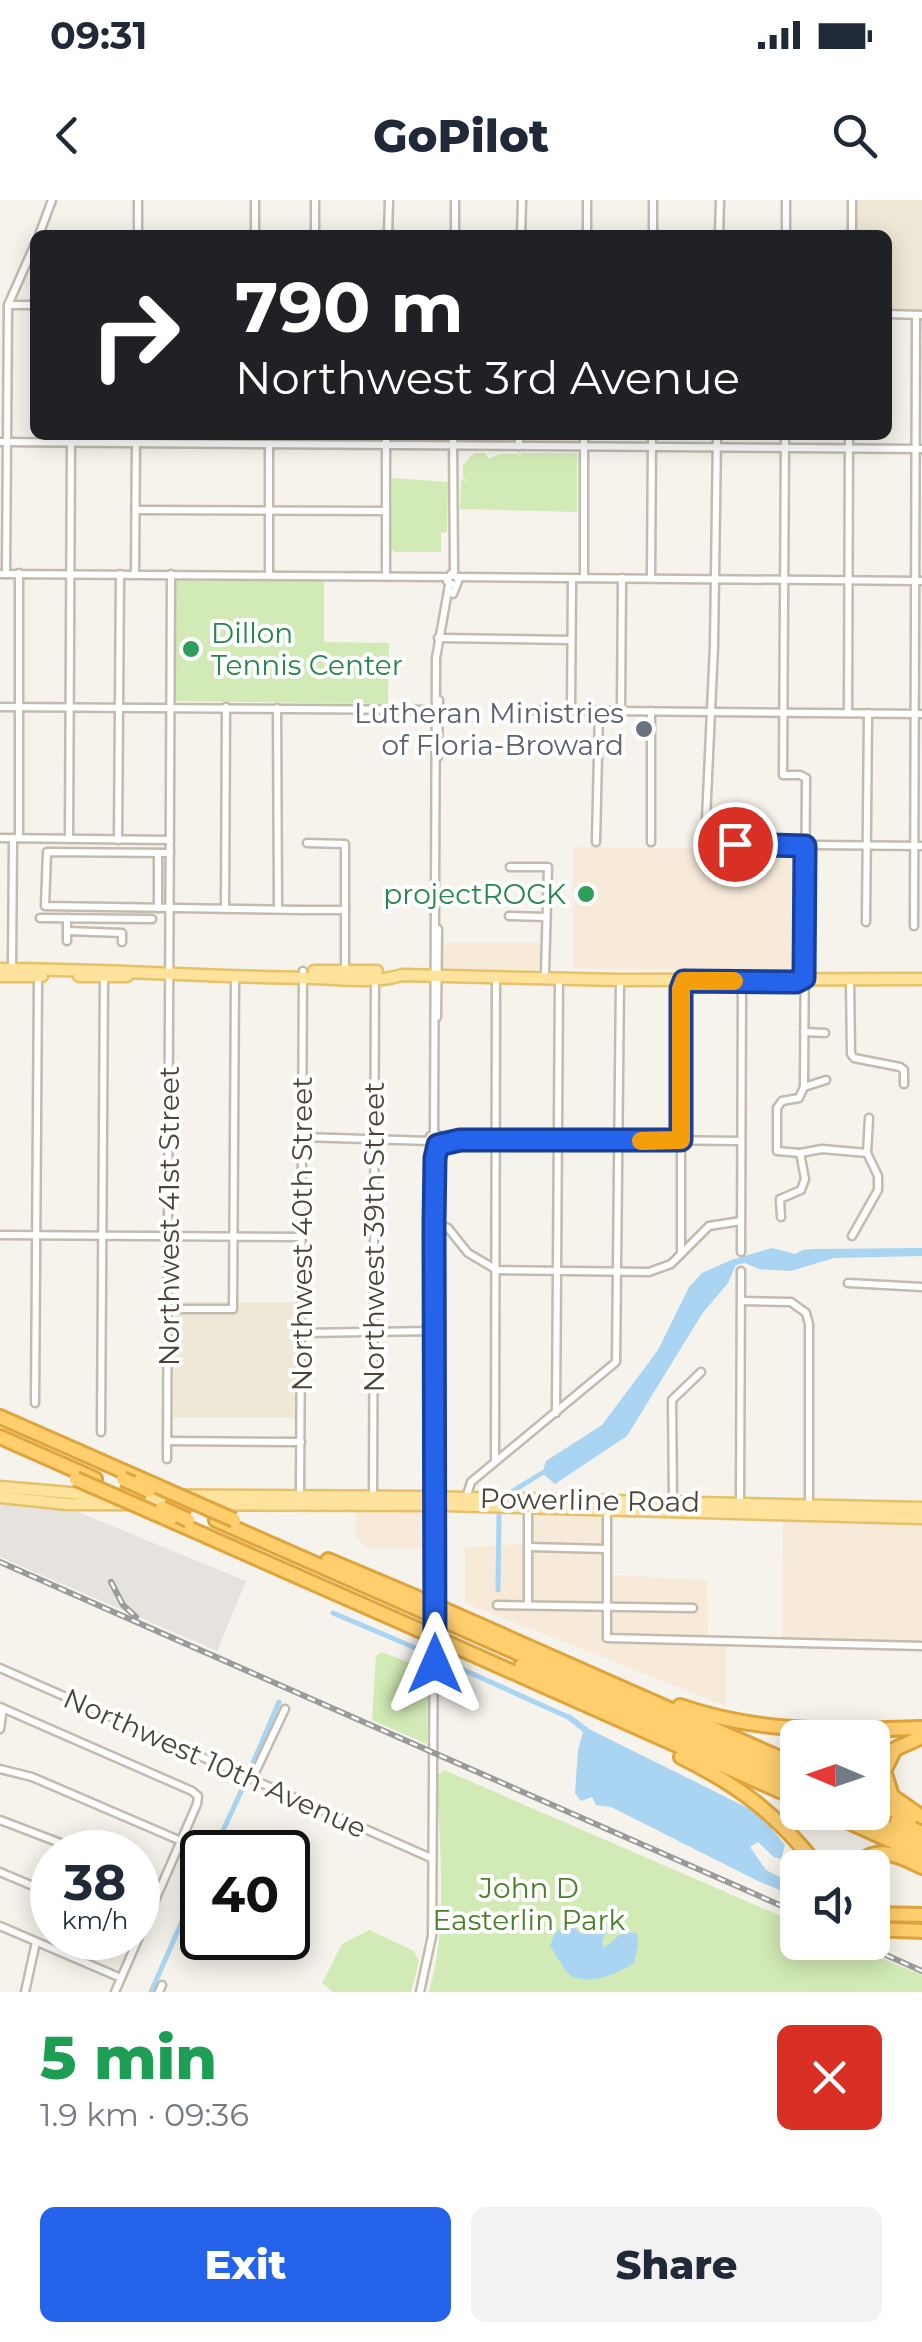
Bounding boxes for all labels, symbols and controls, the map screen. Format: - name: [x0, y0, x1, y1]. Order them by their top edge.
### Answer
- text: 09:31: [50, 12, 147, 59]
- icon: back: [40, 108, 95, 163]
- text: GoPilot: [373, 108, 549, 163]
- icon: search: [827, 108, 882, 163]
- text: 790 m: [235, 264, 464, 350]
- icon: right: [70, 270, 200, 400]
- text: Northwest 3rd Avenue: [235, 350, 740, 405]
- place label: Dillon Tennis Center: [211, 616, 403, 682]
- marker: Dillon Tennis Center: [180, 638, 202, 660]
- place label: Lutheran Ministries of Floria-Broward: [354, 696, 624, 762]
- marker: Lutheran Ministries of Floria-Broward: [633, 718, 655, 740]
- pin: [693, 802, 778, 887]
- icon: arrive: [708, 817, 763, 872]
- place label: projectROCK: [383, 877, 566, 911]
- marker: projectROCK: [575, 883, 597, 905]
- street label: Northwest 41st Street: [152, 1066, 186, 1366]
- street label: Northwest 40th Street: [285, 1076, 319, 1392]
- street label: Northwest 39th Street: [357, 1082, 391, 1392]
- street label: Powerline Road: [479, 1481, 701, 1519]
- position arrow: [383, 1612, 487, 1716]
- street label: Northwest 10th Avenue: [58, 1681, 372, 1845]
- north arrow: [780, 1720, 890, 1830]
- map controls: [780, 1720, 890, 1960]
- speed limit sign: 40: [180, 1830, 310, 1960]
- button: sound: [780, 1850, 890, 1960]
- text: 38: [64, 1852, 126, 1913]
- park label: John D Easterlin Park: [433, 1871, 626, 1937]
- text: km/h: [62, 1905, 128, 1935]
- text: 5 min: [40, 2021, 217, 2094]
- button: close: [777, 2025, 882, 2130]
- text: 1.9 km · 09:36: [40, 2095, 249, 2134]
- button: Exit: [40, 2207, 451, 2322]
- button: Share: [471, 2207, 882, 2322]

